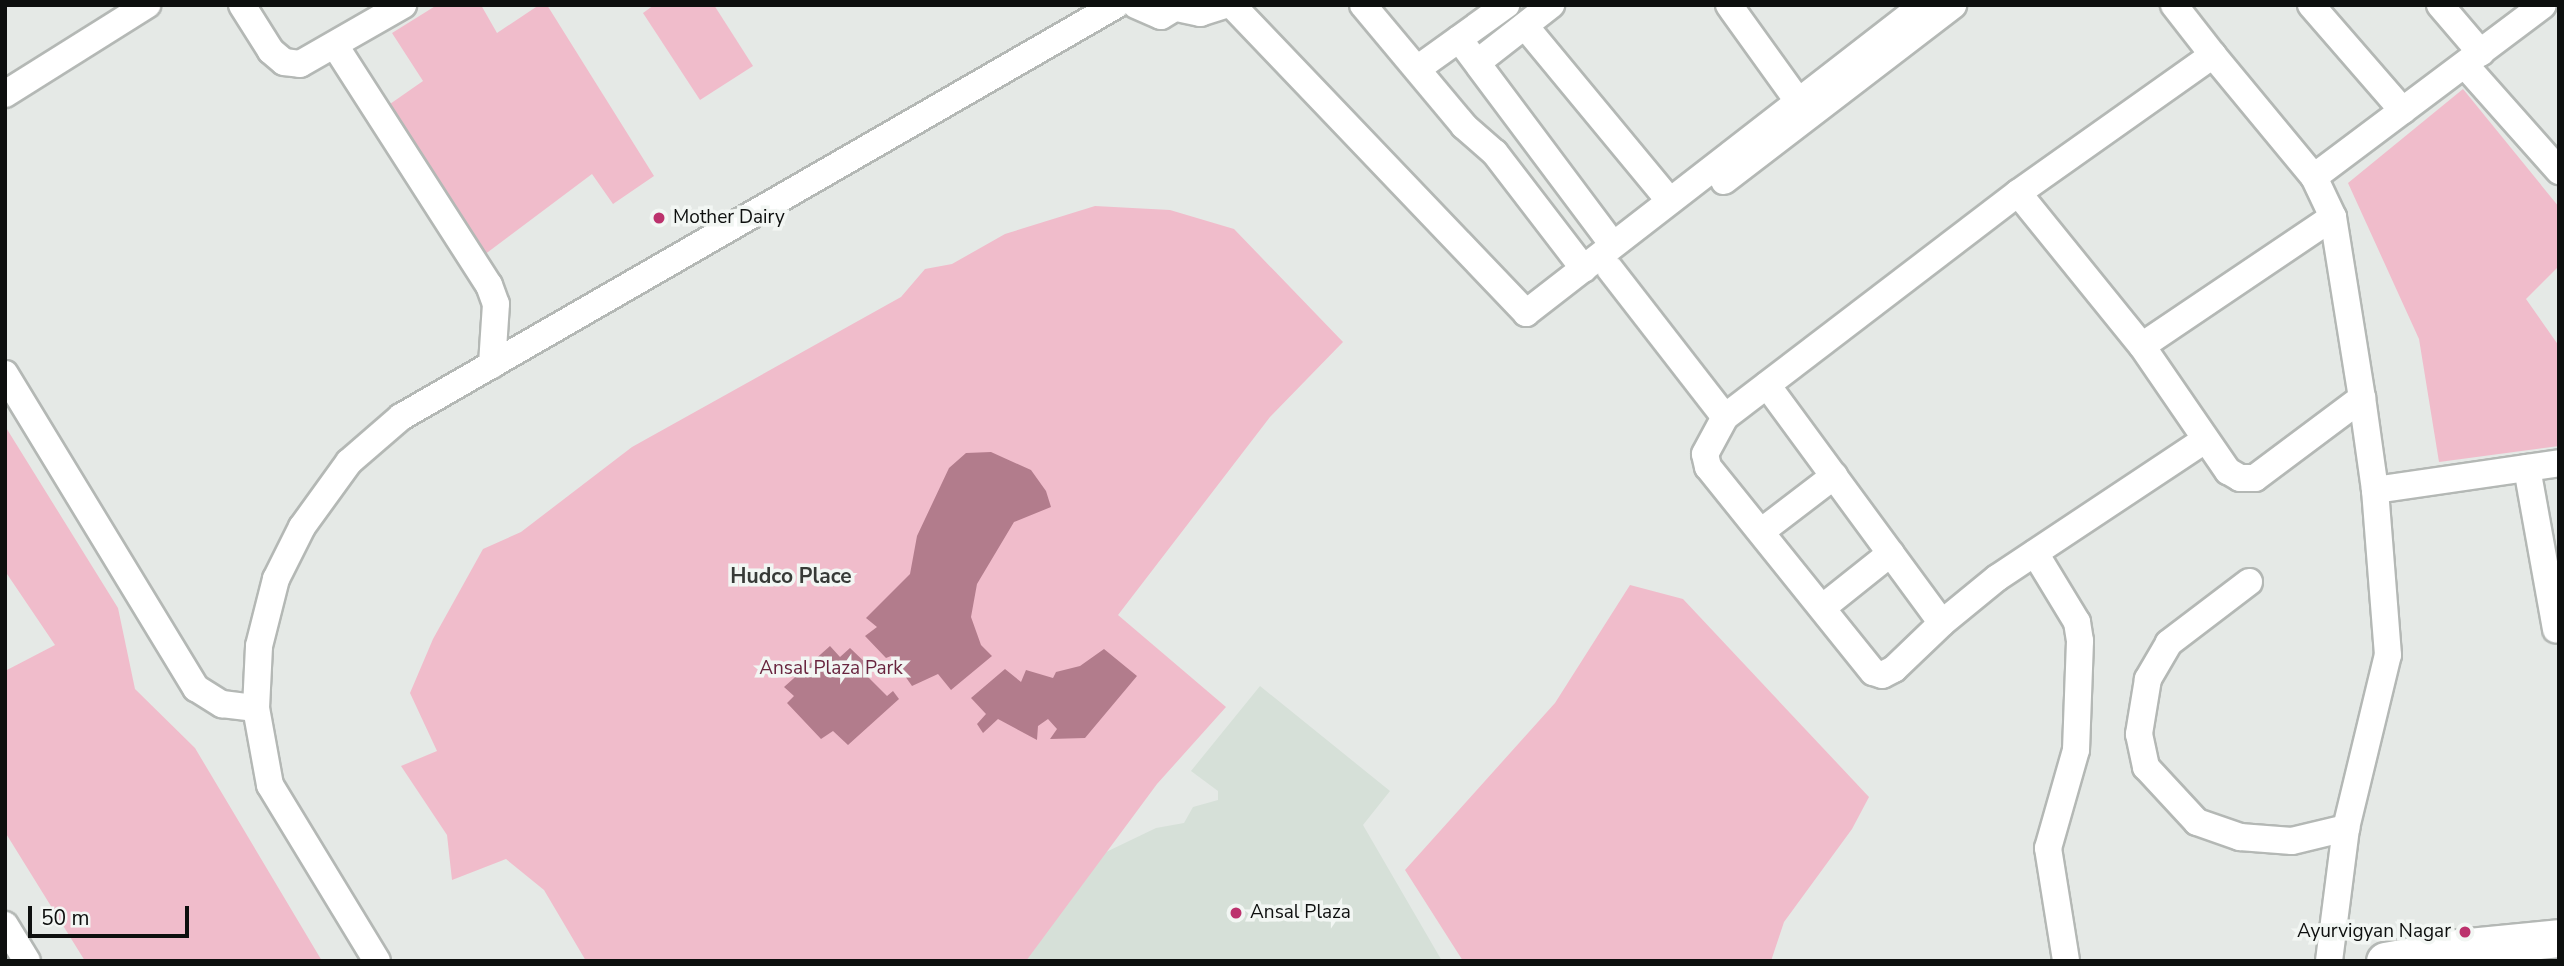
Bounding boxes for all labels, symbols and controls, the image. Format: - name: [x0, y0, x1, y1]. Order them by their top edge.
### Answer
- place label: Mother Dairy: [673, 207, 785, 229]
- marker: Mother Dairy: [651, 210, 667, 226]
- district label: Hudco Place: [730, 563, 852, 589]
- park label: Ansal Plaza Park: [759, 658, 903, 680]
- scale bar: [32, 892, 192, 936]
- place label: Ansal Plaza: [1250, 902, 1351, 924]
- text: 50 m: [41, 904, 90, 932]
- marker: Ansal Plaza: [1228, 905, 1244, 921]
- place label: Ayurvigyan Nagar: [2297, 921, 2451, 943]
- marker: Ayurvigyan Nagar: [2457, 924, 2473, 940]

